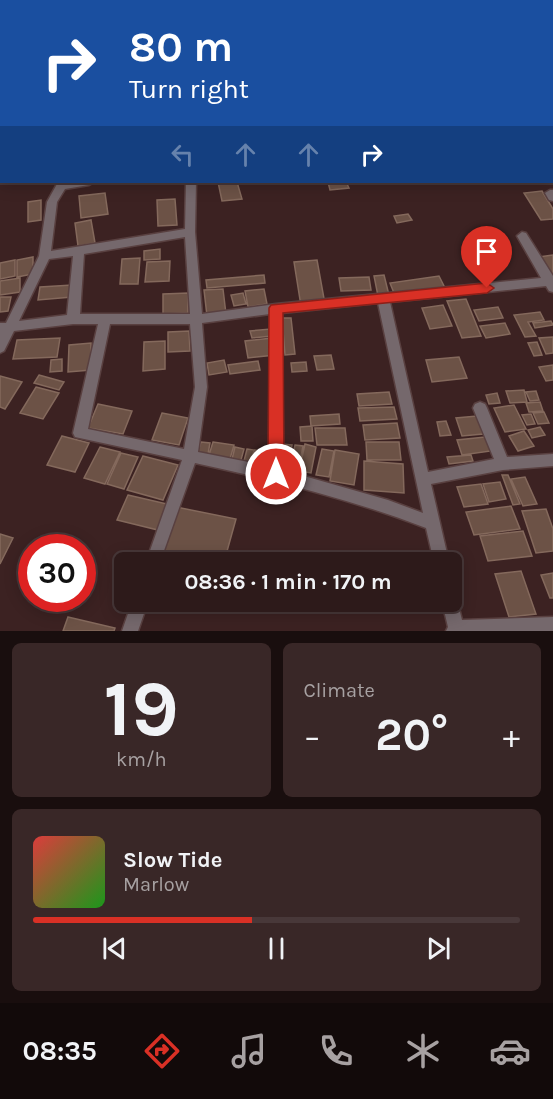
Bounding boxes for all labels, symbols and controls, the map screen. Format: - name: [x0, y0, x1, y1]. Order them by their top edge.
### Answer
- text: 80 m: [129, 22, 233, 72]
- icon: right: [30, 24, 108, 102]
- text: Turn right: [129, 73, 249, 105]
- icon: left: [166, 138, 199, 171]
- icon: ahead: [229, 138, 262, 171]
- icon: ahead: [292, 138, 325, 171]
- icon: right: [355, 138, 388, 171]
- pin: [461, 226, 512, 288]
- icon: arrive: [470, 235, 503, 268]
- position arrow: [244, 442, 308, 506]
- speed limit sign: 30: [18, 534, 96, 612]
- text: 08:36 · 1 min · 170 m: [184, 569, 392, 595]
- text: 19: [104, 663, 179, 755]
- text: Climate: [304, 679, 375, 702]
- text: 20°: [375, 709, 448, 761]
- text: −: [304, 717, 321, 755]
- text: +: [503, 717, 520, 755]
- text: km/h: [116, 748, 167, 771]
- text: Slow Tide: [123, 847, 223, 873]
- text: Marlow: [123, 873, 189, 896]
- icon: previous: [98, 932, 131, 965]
- icon: pause: [260, 932, 293, 965]
- icon: next: [422, 932, 455, 965]
- icon: directions: [141, 1030, 183, 1072]
- icon: music: [228, 1030, 270, 1072]
- icon: phone: [315, 1030, 357, 1072]
- icon: climate: [402, 1030, 444, 1072]
- icon: car: [489, 1030, 531, 1072]
- text: 08:35: [22, 1035, 97, 1067]

